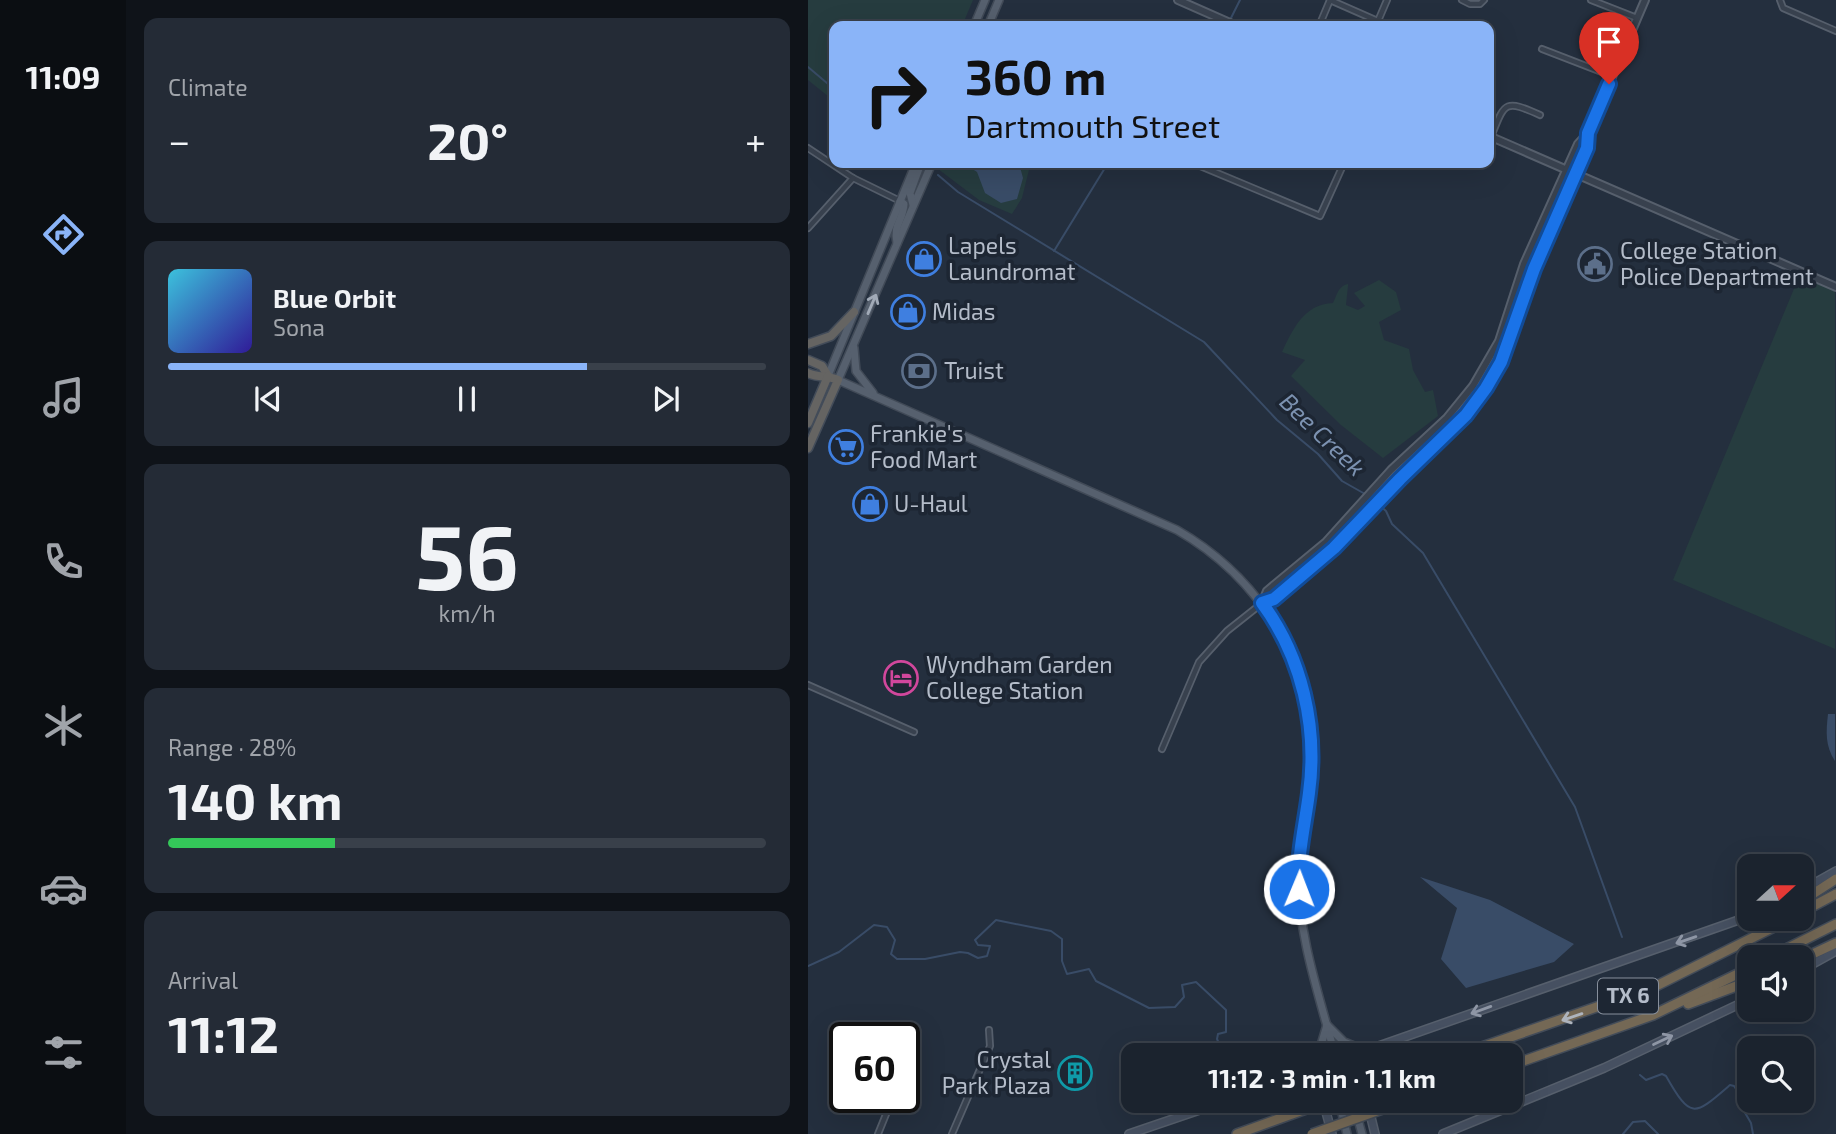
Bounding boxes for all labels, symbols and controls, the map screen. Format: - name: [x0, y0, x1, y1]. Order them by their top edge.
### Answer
- pin: [1579, 12.0, 1639, 84]
- icon: arrive: [1590, 23, 1628, 61]
- text: 360 m: [965, 46, 1106, 105]
- icon: right: [850, 49, 941, 140]
- text: 11:09: [26, 57, 100, 95]
- text: Climate: [168, 73, 248, 101]
- text: Dartmouth Street: [965, 106, 1220, 144]
- text: 20°: [427, 108, 508, 170]
- text: −: [168, 117, 190, 163]
- text: +: [745, 117, 766, 163]
- icon: directions: [39, 210, 88, 259]
- place label: Lapels Laundromat: [948, 231, 1076, 285]
- place label: College Station Police Department: [1620, 236, 1814, 290]
- shop icon: Lapels Laundromat: [905, 240, 943, 278]
- public building icon: College Station Police Department: [1576, 245, 1614, 283]
- text: Blue Orbit: [273, 282, 396, 313]
- one-way arrow: [866, 293, 879, 315]
- shop icon: Midas: [889, 293, 927, 331]
- place label: Midas: [932, 297, 995, 325]
- text: Sona: [273, 313, 325, 341]
- bank icon: Truist: [900, 352, 938, 390]
- place label: Truist: [944, 356, 1004, 384]
- icon: music: [39, 373, 88, 422]
- icon: previous: [249, 380, 287, 418]
- icon: pause: [448, 380, 486, 418]
- icon: next: [647, 380, 685, 418]
- water label: Bee Creek: [1274, 386, 1372, 482]
- place label: Frankie's Food Mart: [870, 419, 977, 473]
- supermarket icon: Frankie's Food Mart: [827, 428, 865, 466]
- shop icon: U-Haul: [851, 485, 889, 523]
- place label: U-Haul: [894, 489, 968, 517]
- text: 56: [415, 499, 519, 608]
- icon: phone: [39, 537, 88, 586]
- text: km/h: [438, 599, 496, 627]
- place label: Wyndham Garden College Station: [926, 650, 1113, 704]
- hotel icon: Wyndham Garden College Station: [882, 659, 920, 697]
- icon: climate: [39, 701, 88, 750]
- text: Range · 28%: [168, 733, 296, 761]
- text: 140 km: [168, 768, 343, 830]
- position arrow: [1262, 852, 1336, 926]
- north arrow: [1737, 854, 1814, 931]
- map controls: [1737, 854, 1814, 1113]
- icon: car: [39, 864, 88, 913]
- one-way arrow: [1675, 935, 1697, 947]
- button: sound: [1737, 945, 1814, 1022]
- text: Arrival: [168, 966, 238, 994]
- road number: TX 6: [1598, 978, 1658, 1014]
- text: 11:12: [168, 1001, 279, 1063]
- one-way arrow: [1470, 1005, 1492, 1017]
- one-way arrow: [1561, 1012, 1583, 1024]
- speed limit sign: 60: [829, 1022, 920, 1113]
- icon: filters: [39, 1028, 88, 1077]
- one-way arrow: [1652, 1033, 1674, 1046]
- button: search: [1737, 1036, 1814, 1113]
- place label: Crystal Park Plaza: [942, 1045, 1051, 1099]
- building icon: Crystal Park Plaza: [1056, 1054, 1094, 1092]
- text: 11:12 · 3 min · 1.1 km: [1208, 1062, 1436, 1093]

